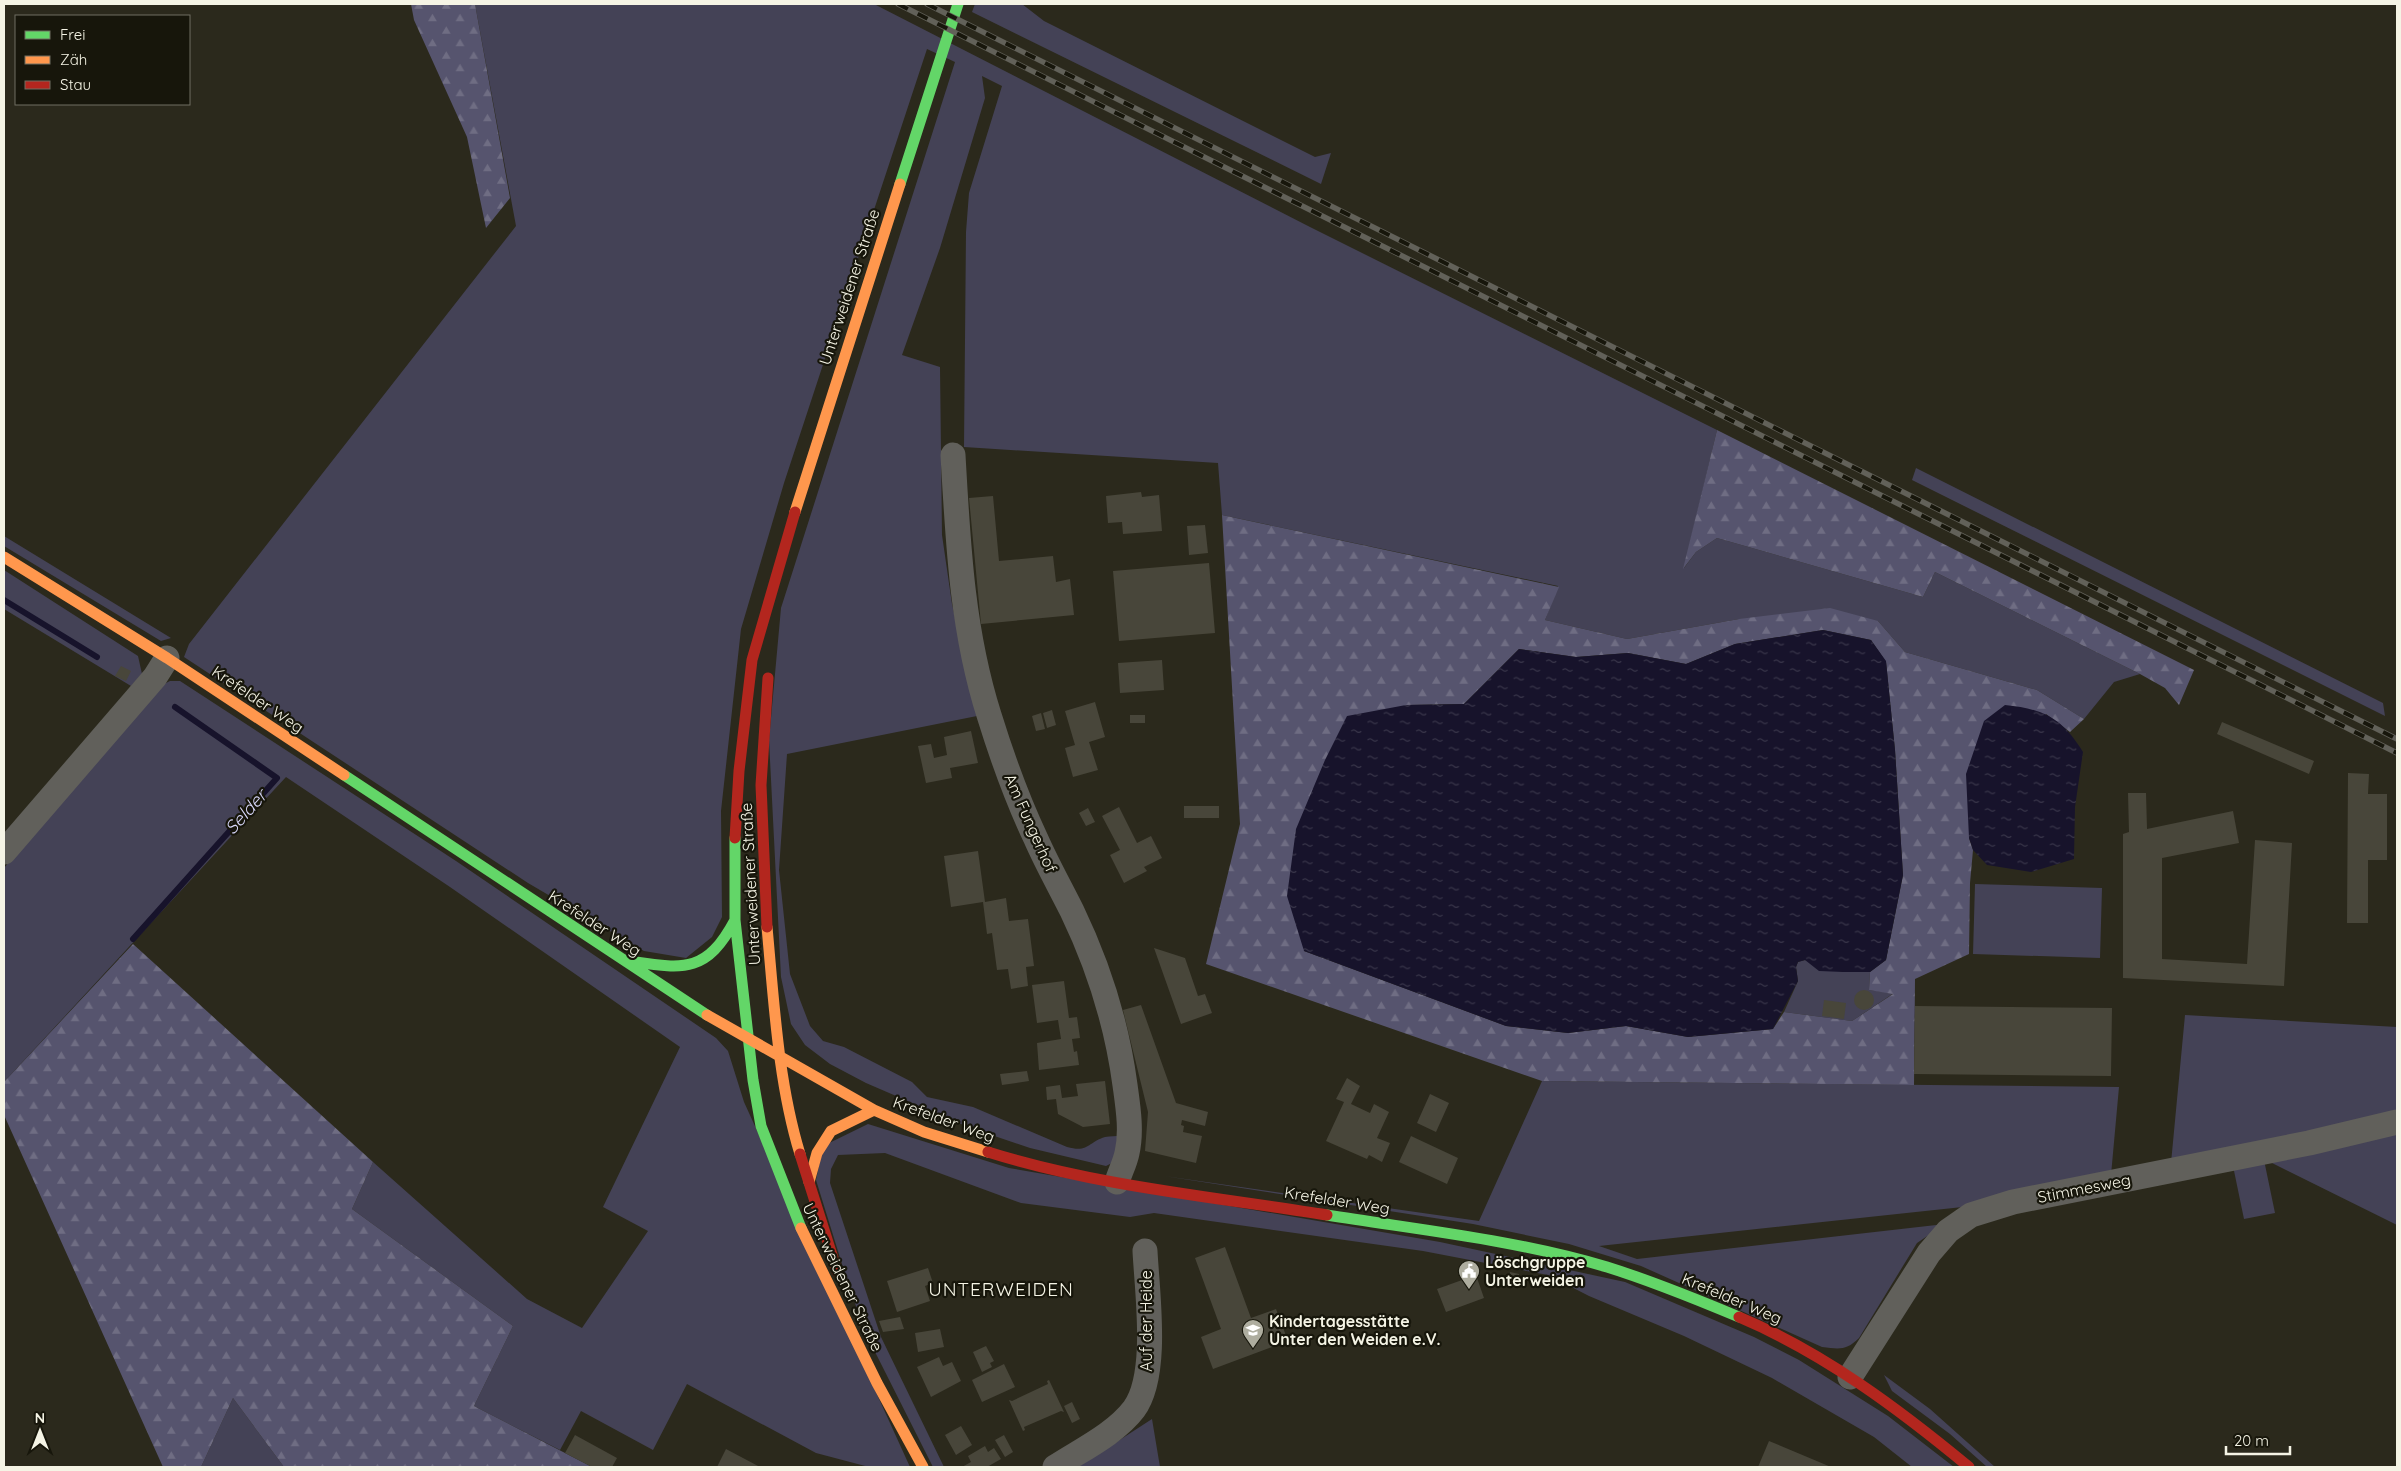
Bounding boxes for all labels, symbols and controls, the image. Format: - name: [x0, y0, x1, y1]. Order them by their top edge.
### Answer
- legend: [15, 15, 190, 105]
- text: Frei: [60, 25, 86, 44]
- text: Zäh: [60, 50, 87, 69]
- text: Stau: [60, 75, 91, 94]
- street label: Unterweidener Straße: [814, 206, 884, 368]
- street label: Krefelder Weg: [208, 661, 308, 737]
- street label: Am Fungerhof: [1000, 771, 1062, 876]
- water label: Selder: [220, 783, 273, 839]
- street label: Unterweidener Straße: [736, 802, 764, 966]
- street label: Krefelder Weg: [545, 886, 645, 960]
- street label: Krefelder Weg: [890, 1091, 998, 1147]
- street label: Stimmesweg: [2036, 1169, 2132, 1207]
- street label: Krefelder Weg: [1283, 1182, 1391, 1218]
- street label: Unterweidener Straße: [798, 1199, 888, 1355]
- place label: Löschgruppe Unterweiden: [1485, 1252, 1585, 1290]
- public building icon: Löschgruppe Unterweiden: [1457, 1259, 1481, 1290]
- street label: Krefelder Weg: [1679, 1268, 1785, 1328]
- street label: Auf der Heide: [1136, 1270, 1156, 1372]
- district label: UNTERWEIDEN: [928, 1277, 1074, 1301]
- place label: Kindertagesstätte Unter den Weiden e.V.: [1269, 1311, 1440, 1349]
- school or university icon: Kindertagesstätte Unter den Weiden e.V.: [1241, 1318, 1265, 1349]
- north arrow: [15, 1406, 65, 1456]
- text: N: [35, 1409, 45, 1427]
- scale bar: [2226, 1424, 2290, 1456]
- text: 20 m: [2234, 1431, 2269, 1450]

